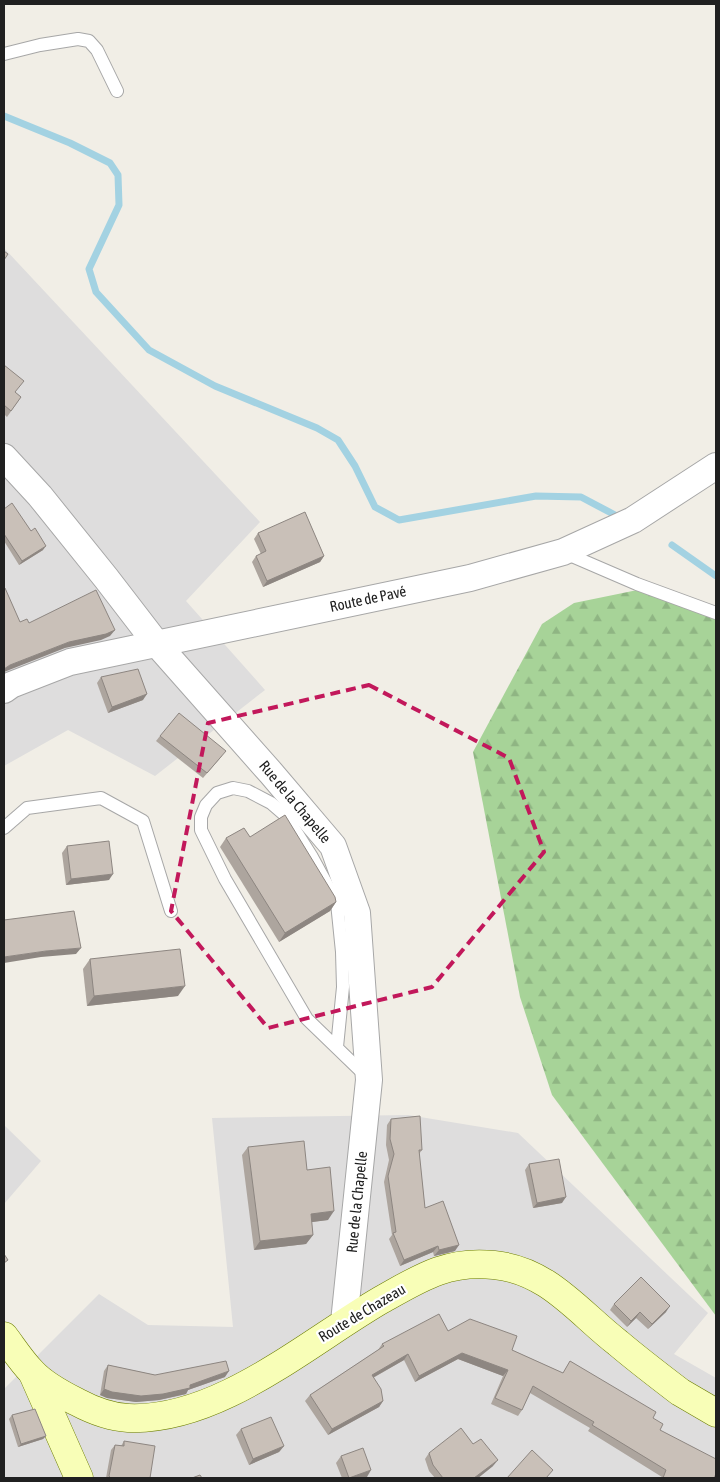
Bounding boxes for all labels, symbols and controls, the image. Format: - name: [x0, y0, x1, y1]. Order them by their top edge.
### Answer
- street label: Route de Pavé: [328, 582, 408, 615]
- street label: Rue de la Chapelle: [256, 757, 335, 846]
- street label: Rue de la Chapelle: [343, 1150, 370, 1254]
- street label: Route de Chazeau: [315, 1280, 408, 1345]

